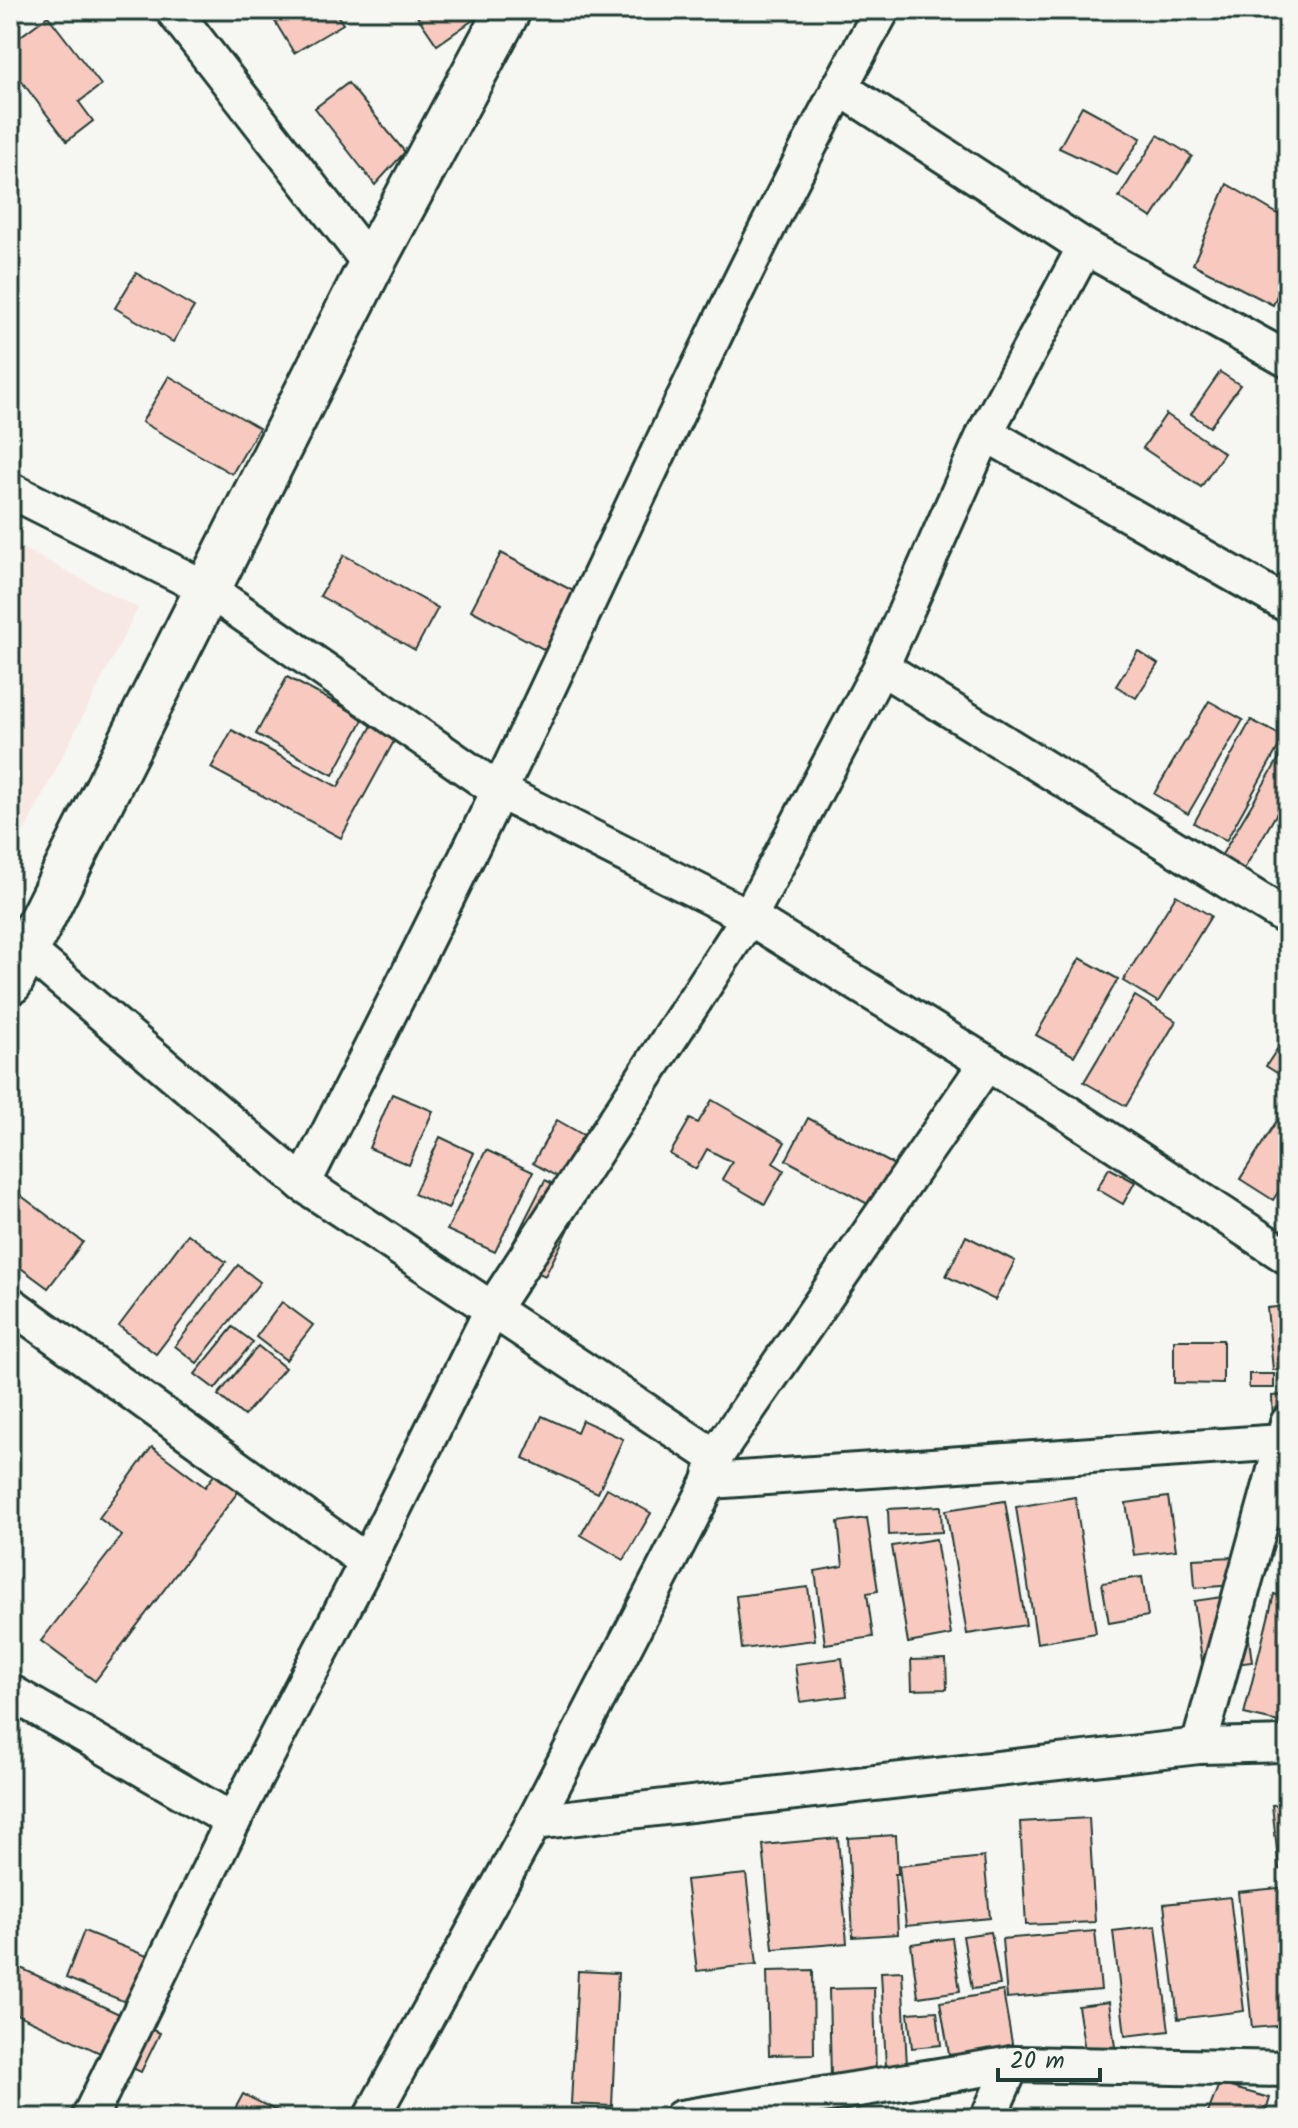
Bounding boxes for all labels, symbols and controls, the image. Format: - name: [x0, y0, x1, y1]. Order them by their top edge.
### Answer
- scale bar: [998, 2032, 1100, 2082]
- text: 20 m: [1010, 2042, 1065, 2081]

